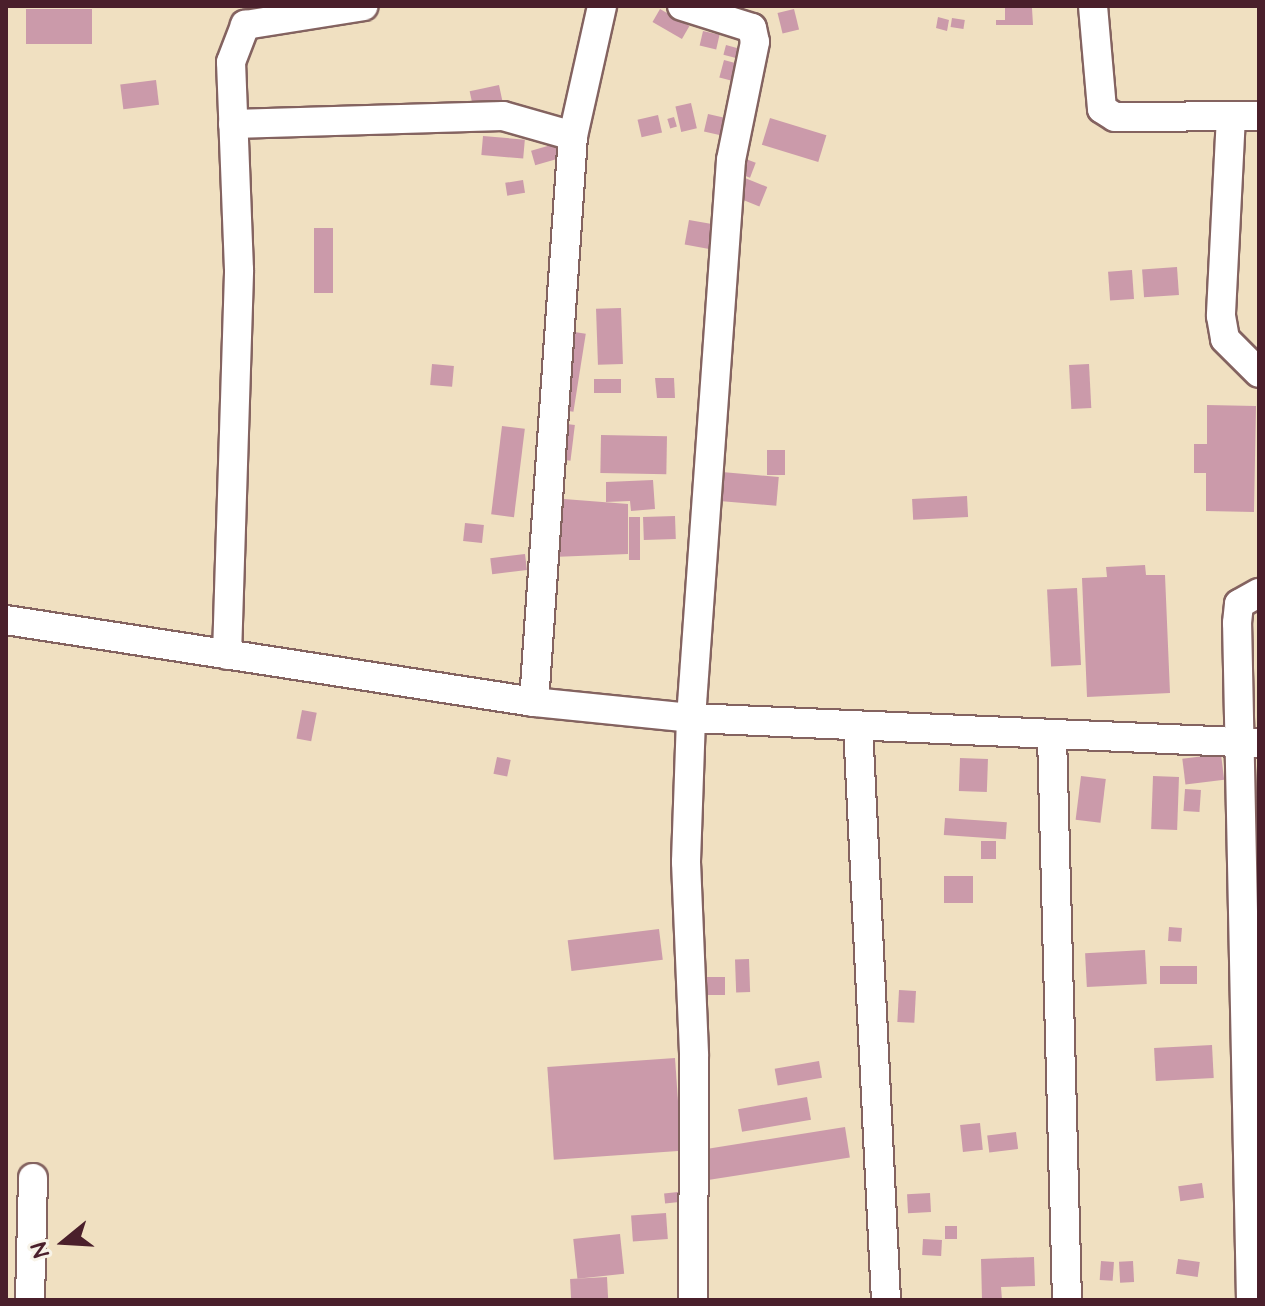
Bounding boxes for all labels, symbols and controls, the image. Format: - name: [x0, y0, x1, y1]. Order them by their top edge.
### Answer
- north arrow: [24, 1202, 104, 1282]
- text: N: [24, 1238, 58, 1261]

